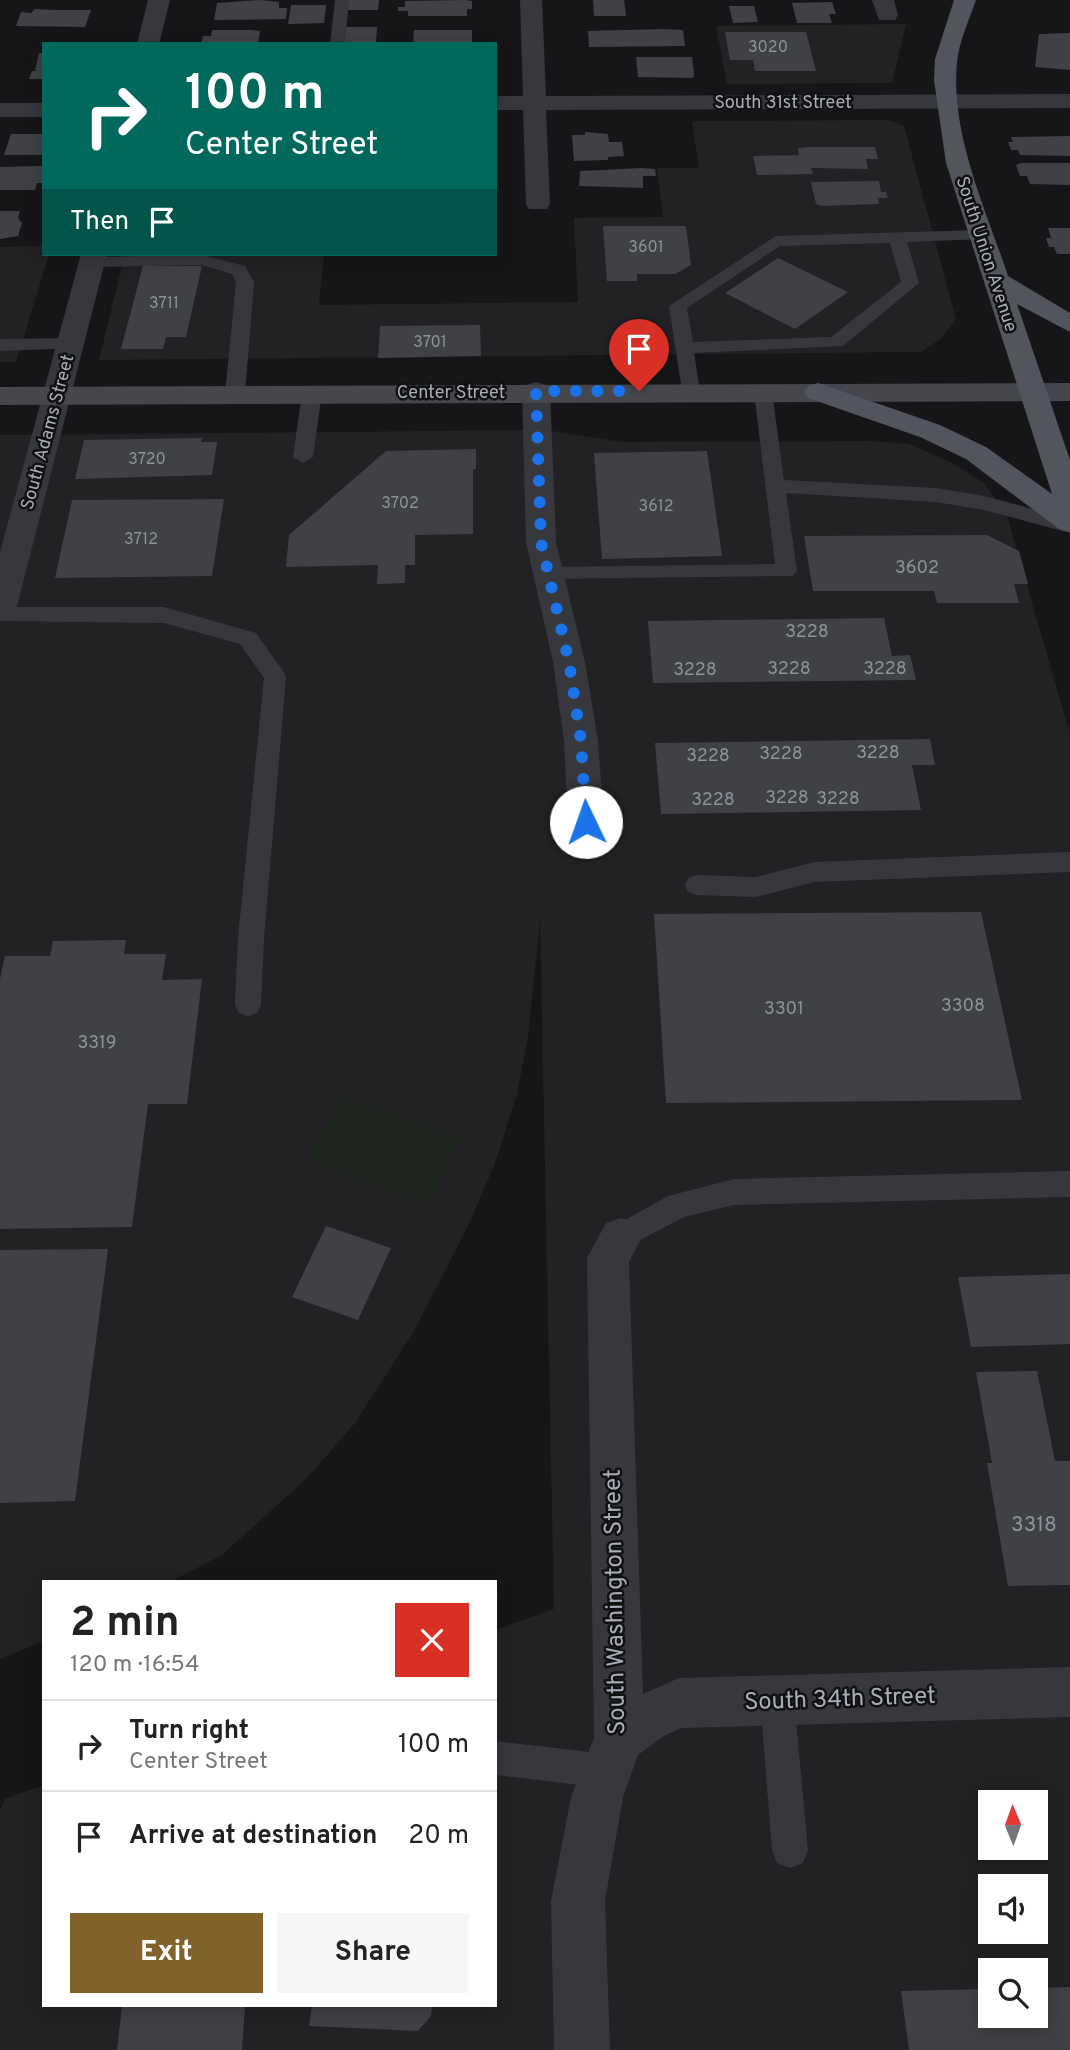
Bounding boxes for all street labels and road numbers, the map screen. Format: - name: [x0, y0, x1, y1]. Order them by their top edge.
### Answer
- street label: South 31st Street: [714, 92, 852, 115]
- street label: South Union Avenue: [950, 174, 1022, 335]
- street label: South Adams Street: [17, 352, 80, 513]
- street label: Center Street: [397, 382, 505, 405]
- street label: South Washington Street: [599, 1469, 633, 1735]
- street label: South 34th Street: [744, 1682, 936, 1718]

